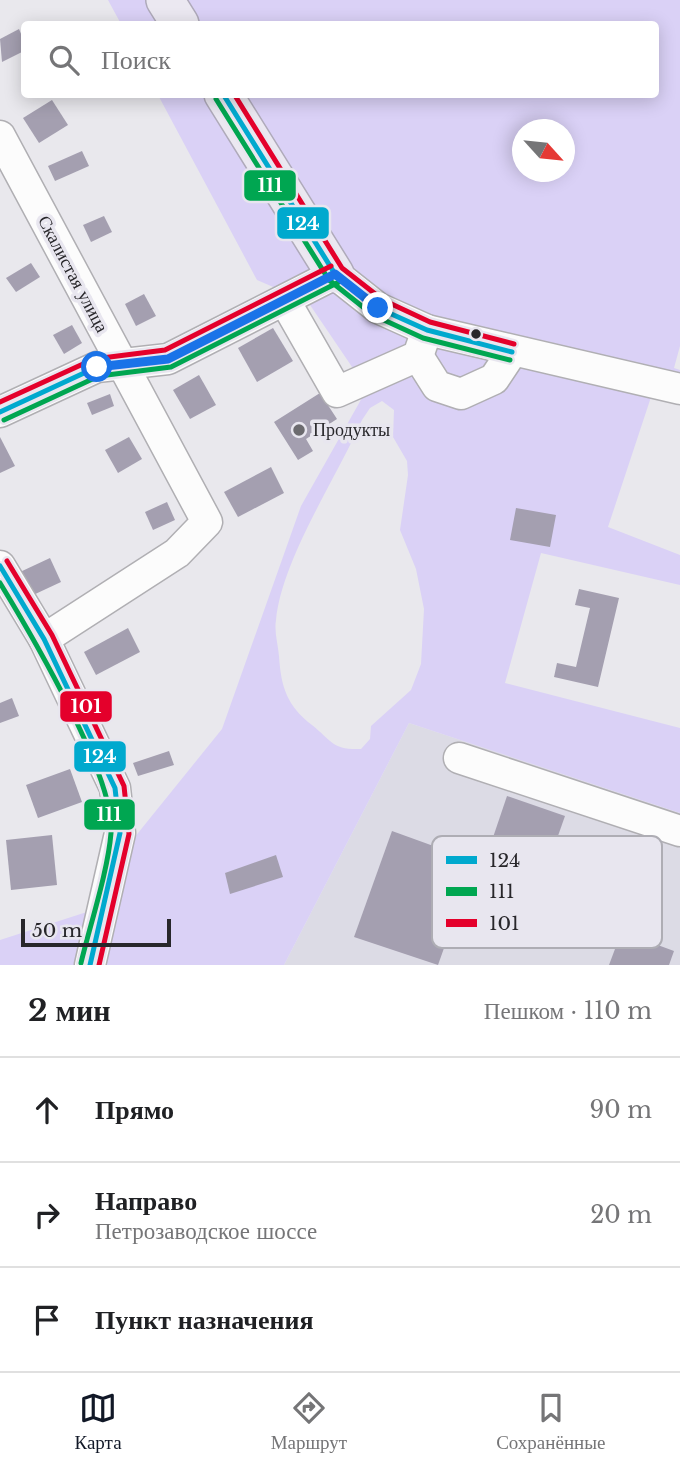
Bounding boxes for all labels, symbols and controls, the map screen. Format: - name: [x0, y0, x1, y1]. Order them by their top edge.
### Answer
- search box: [21, 21, 659, 98]
- icon: search: [45, 41, 83, 79]
- text: Поиск: [101, 44, 171, 76]
- north arrow: [512, 119, 575, 182]
- line badge: 111: [243, 169, 297, 202]
- text: 111: [258, 174, 282, 197]
- line badge: 124: [276, 206, 330, 240]
- street label: Скалистая улица: [33, 212, 113, 336]
- text: 124: [286, 212, 320, 235]
- route end: [362, 292, 393, 323]
- unlabelled marker: [469, 327, 483, 341]
- route start: [81, 351, 112, 382]
- place label: Продукты: [313, 419, 390, 441]
- marker: Продукты: [291, 422, 307, 438]
- line badge: 101: [59, 690, 113, 723]
- text: 101: [71, 695, 101, 718]
- line badge: 124: [73, 740, 127, 773]
- text: 124: [83, 745, 117, 768]
- line badge: 111: [83, 798, 136, 831]
- text: 111: [97, 803, 121, 826]
- legend: [432, 836, 662, 948]
- text: 124: [489, 849, 520, 872]
- text: 111: [489, 880, 514, 903]
- text: 101: [489, 912, 520, 935]
- scale bar: [21, 916, 172, 948]
- text: 50 m: [32, 919, 82, 942]
- text: 2 мин: [28, 992, 111, 1029]
- text: Пешком · 110 m: [484, 997, 652, 1025]
- icon: ahead: [28, 1091, 66, 1129]
- text: Прямо: [95, 1094, 174, 1126]
- text: 90 m: [590, 1096, 652, 1124]
- text: Направо: [95, 1185, 197, 1217]
- icon: right: [28, 1196, 66, 1234]
- text: 20 m: [590, 1201, 652, 1229]
- text: Петрозаводское шоссе: [95, 1217, 317, 1245]
- icon: arrive: [28, 1301, 66, 1339]
- text: Пункт назначения: [95, 1304, 313, 1336]
- tab: Карта: [75, 1389, 122, 1454]
- tab: Маршрут: [271, 1389, 347, 1454]
- tab: Сохранённые: [496, 1389, 605, 1454]

